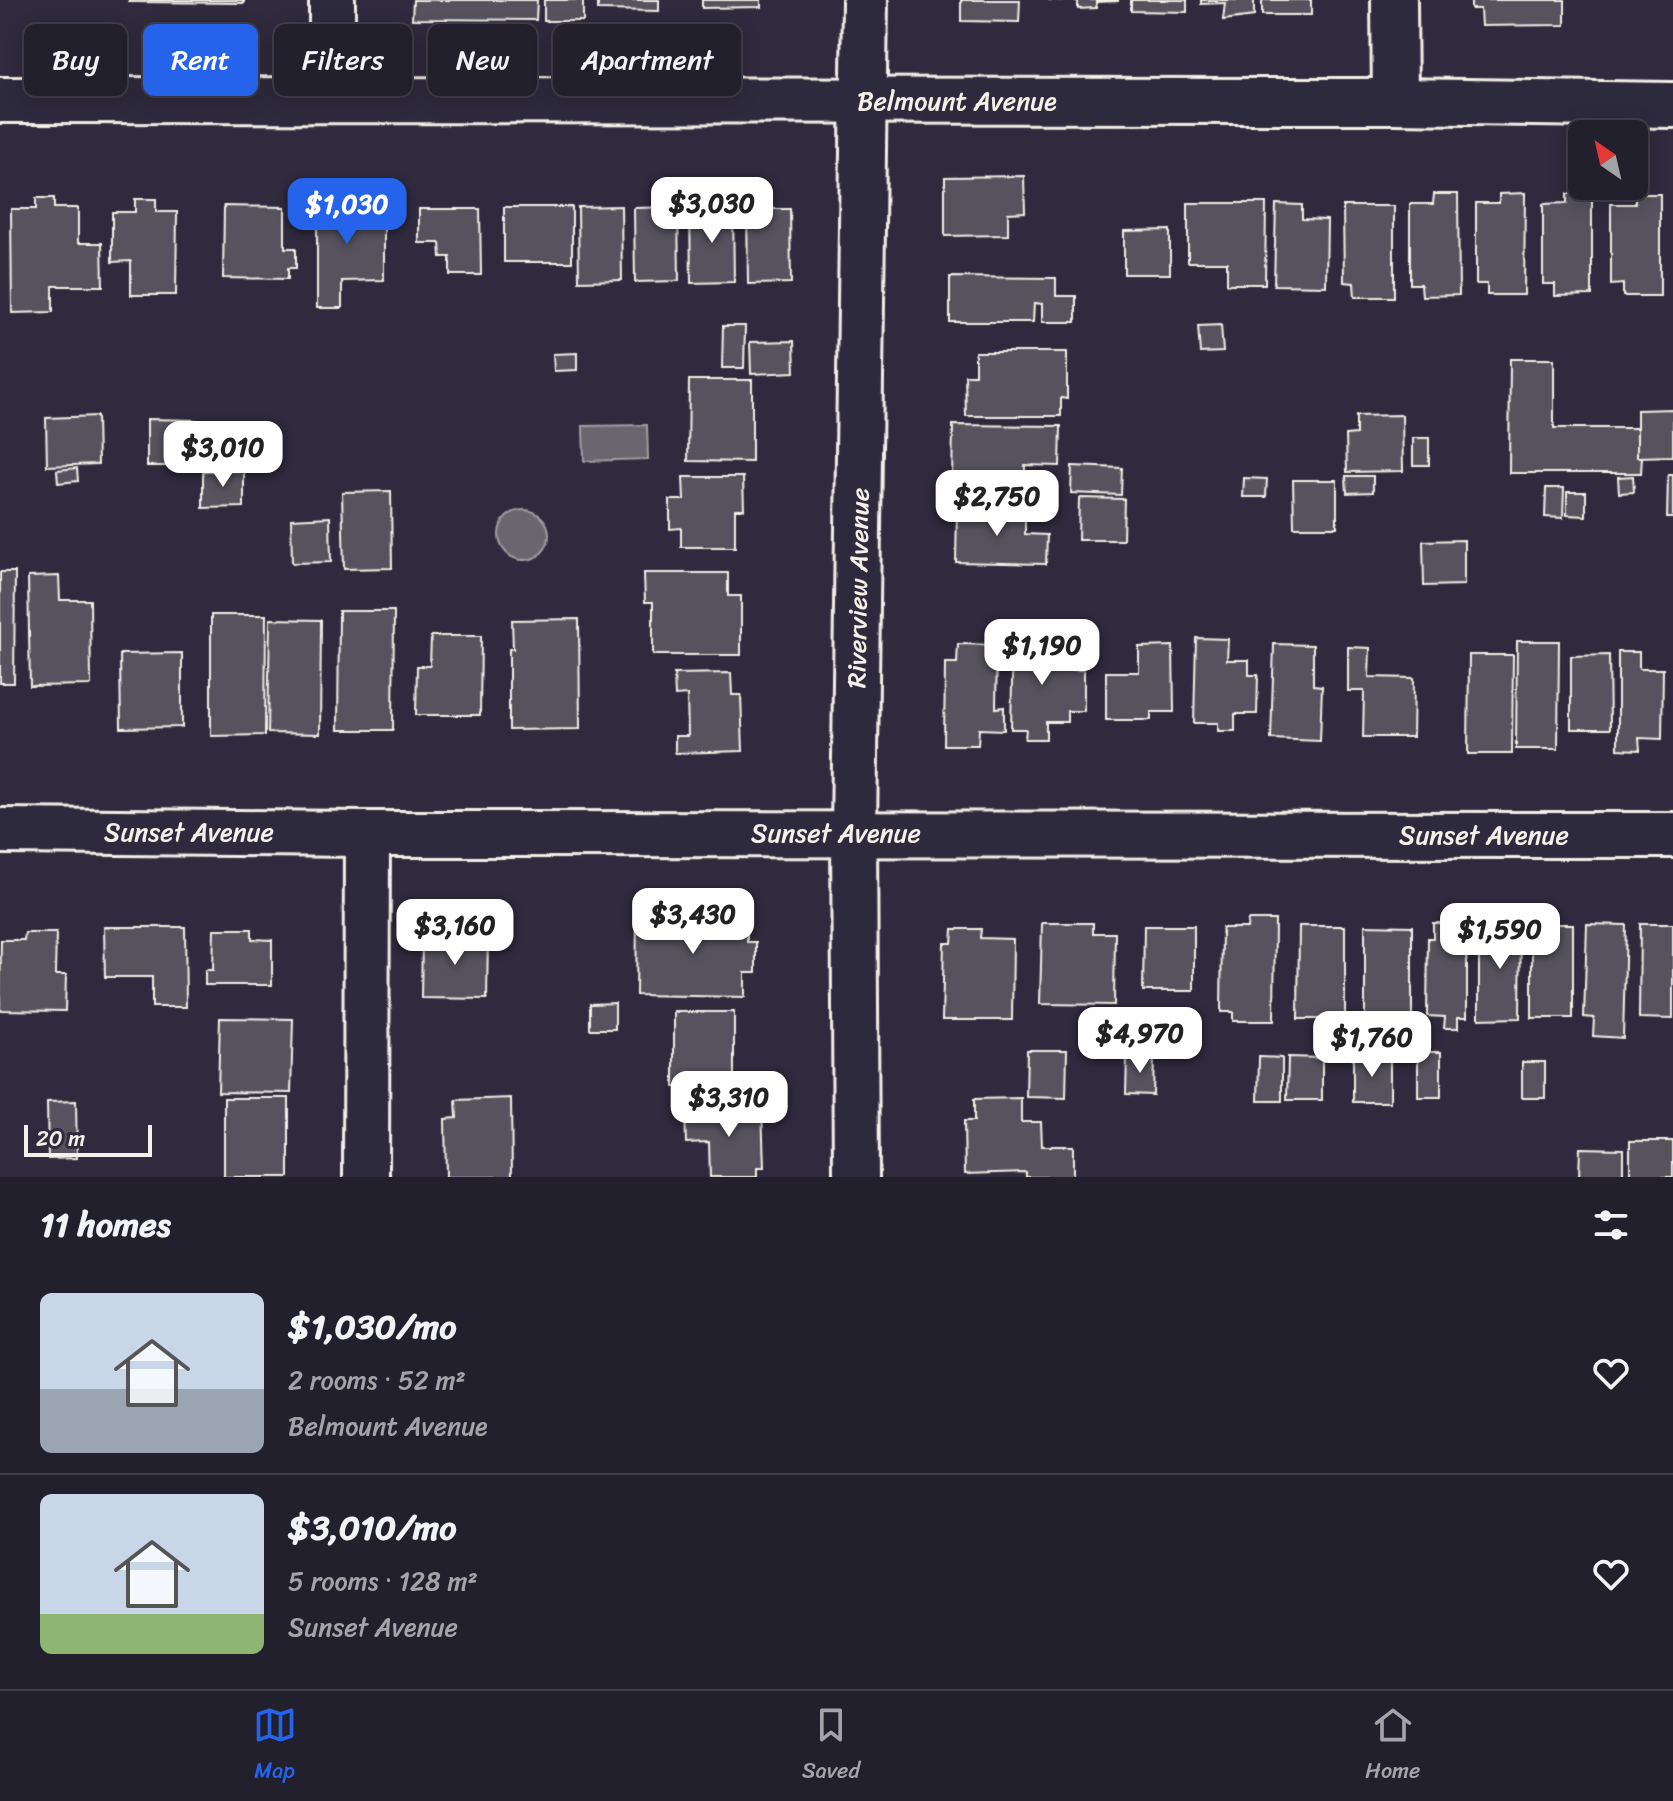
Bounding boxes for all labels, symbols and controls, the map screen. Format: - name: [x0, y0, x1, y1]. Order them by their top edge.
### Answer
- chip: Buy: [24, 24, 127, 96]
- chip: Rent: [143, 24, 258, 96]
- chip: Filters: [274, 24, 412, 96]
- chip: New: [428, 24, 537, 96]
- chip: Apartment: [553, 24, 741, 96]
- street label: Belmount Avenue: [857, 78, 1057, 124]
- north arrow: [1568, 120, 1648, 200]
- map controls: [1568, 120, 1648, 200]
- pin: $3,030: [647, 177, 777, 245]
- pin: $1,030: [282, 178, 412, 246]
- text: $3,030: [669, 180, 755, 226]
- text: $1,030: [306, 181, 388, 227]
- pin: $3,010: [158, 421, 288, 489]
- text: $3,010: [182, 424, 264, 470]
- pin: $2,750: [932, 470, 1062, 538]
- text: $2,750: [954, 473, 1040, 519]
- street label: Riverview Avenue: [833, 487, 883, 689]
- pin: $1,190: [977, 619, 1107, 687]
- text: $1,190: [1002, 622, 1082, 668]
- street label: Sunset Avenue: [104, 809, 274, 855]
- street label: Sunset Avenue: [751, 810, 921, 856]
- street label: Sunset Avenue: [1399, 812, 1569, 858]
- pin: $3,430: [628, 888, 758, 956]
- text: $3,430: [650, 891, 736, 937]
- pin: $3,160: [390, 899, 520, 967]
- text: $3,160: [414, 902, 496, 948]
- pin: $1,590: [1435, 903, 1565, 971]
- text: $1,590: [1458, 906, 1542, 952]
- pin: $4,970: [1075, 1007, 1205, 1075]
- text: $4,970: [1096, 1010, 1184, 1056]
- pin: $1,760: [1307, 1011, 1437, 1079]
- text: $1,760: [1331, 1014, 1413, 1060]
- pin: $3,310: [664, 1071, 794, 1139]
- text: $3,310: [689, 1074, 769, 1120]
- text: 20 m: [36, 1119, 85, 1158]
- scale bar: [24, 1121, 152, 1157]
- text: 11 homes: [40, 1195, 171, 1255]
- icon: filters: [1589, 1203, 1633, 1247]
- text: $1,030/mo: [288, 1297, 457, 1357]
- icon: home: [104, 1325, 200, 1421]
- icon: heart: [1589, 1351, 1633, 1395]
- text: 2 rooms · 52 m²: [288, 1357, 466, 1403]
- text: Belmount Avenue: [288, 1403, 488, 1449]
- text: $3,010/mo: [288, 1498, 457, 1558]
- icon: home: [104, 1526, 200, 1622]
- icon: heart: [1589, 1552, 1633, 1596]
- text: 5 rooms · 128 m²: [288, 1558, 478, 1604]
- text: Sunset Avenue: [288, 1604, 458, 1650]
- tab: Map: [253, 1703, 297, 1790]
- tab: Saved: [802, 1703, 860, 1790]
- tab: Home: [1365, 1703, 1420, 1790]

